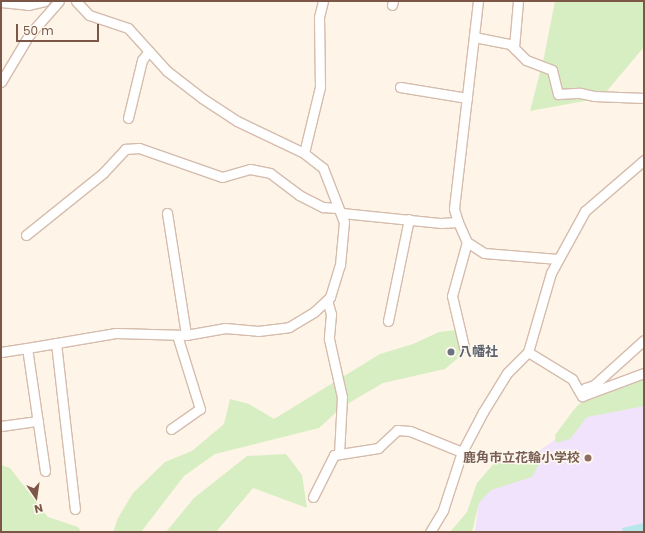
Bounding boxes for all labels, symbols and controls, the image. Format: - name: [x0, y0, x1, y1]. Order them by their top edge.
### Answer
- scale bar: [18, 16, 101, 42]
- text: 50 m: [23, 22, 54, 39]
- place label: 八幡社: [459, 344, 498, 360]
- marker: 八幡社: [446, 347, 456, 357]
- place label: 鹿角市立花輪小学校: [463, 450, 580, 466]
- marker: 鹿角市立花輪小学校: [583, 453, 593, 463]
- north arrow: [16, 477, 56, 517]
- text: N: [33, 500, 45, 517]

